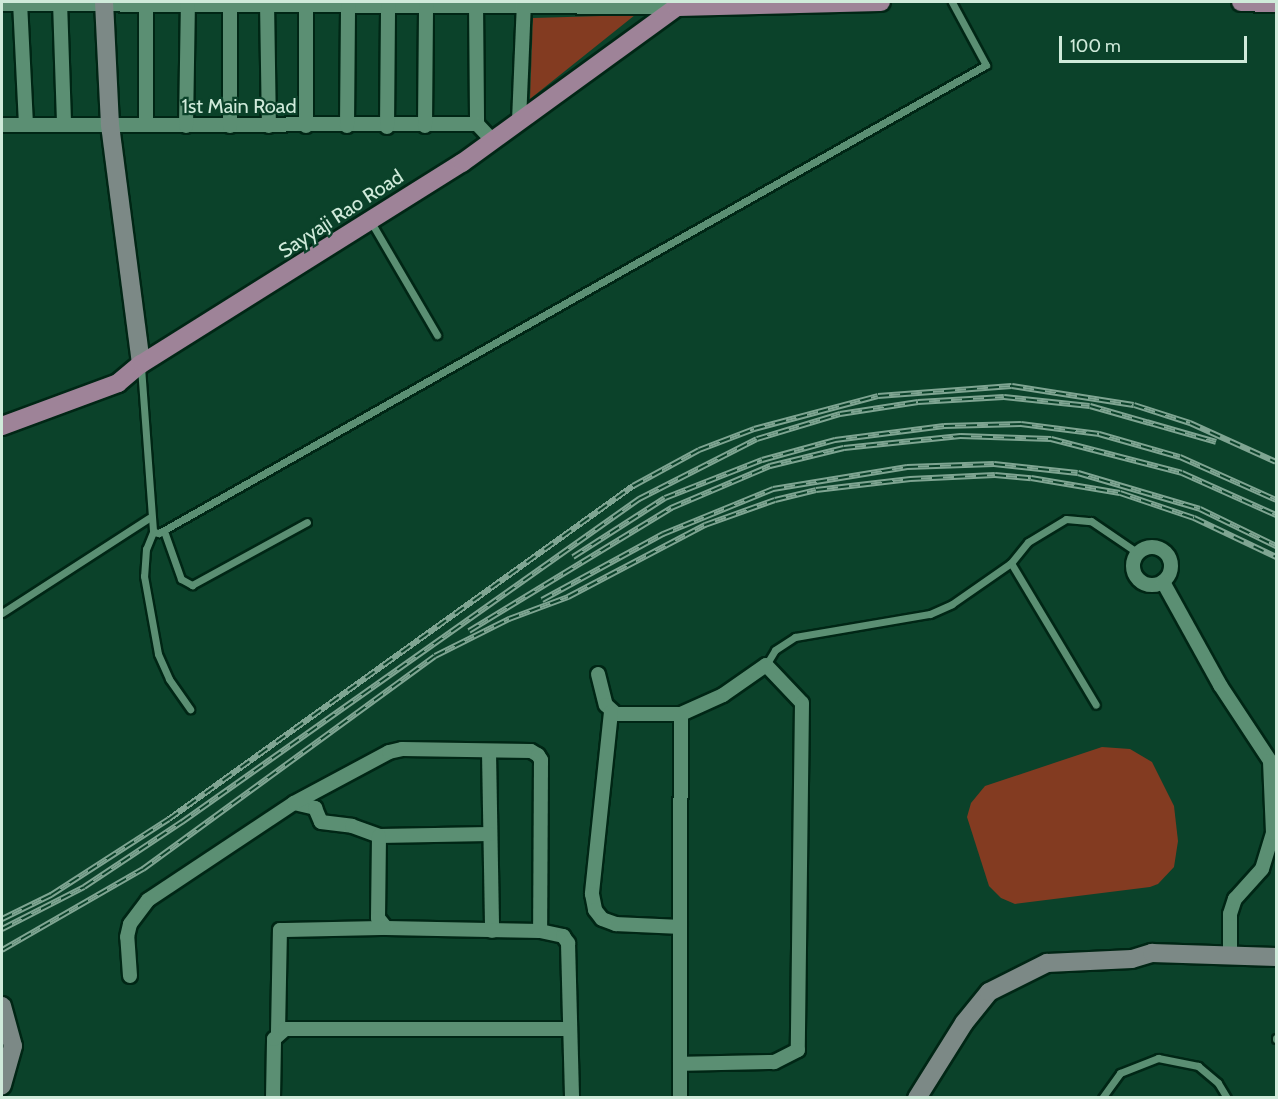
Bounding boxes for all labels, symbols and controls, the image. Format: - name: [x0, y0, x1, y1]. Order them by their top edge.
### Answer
- scale bar: [1062, 24, 1250, 62]
- text: 100 m: [1070, 35, 1121, 57]
- street label: 1st Main Road: [181, 94, 297, 118]
- street label: Sayyaji Rao Road: [274, 165, 408, 263]

